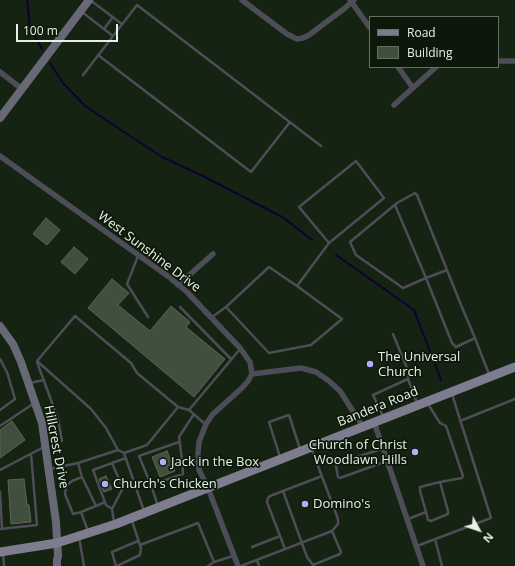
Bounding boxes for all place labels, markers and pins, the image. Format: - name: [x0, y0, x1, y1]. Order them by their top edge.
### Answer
- place label: The Universal Church: [378, 349, 460, 380]
- marker: The Universal Church: [365, 359, 375, 369]
- place label: Church of Christ Woodlawn Hills: [309, 437, 407, 468]
- marker: Church of Christ Woodlawn Hills: [410, 447, 420, 457]
- place label: Jack in the Box: [171, 454, 259, 470]
- marker: Jack in the Box: [158, 457, 168, 467]
- place label: Church's Chicken: [113, 476, 217, 492]
- marker: Church's Chicken: [100, 479, 110, 489]
- place label: Domino's: [313, 496, 370, 512]
- marker: Domino's: [300, 499, 310, 509]

